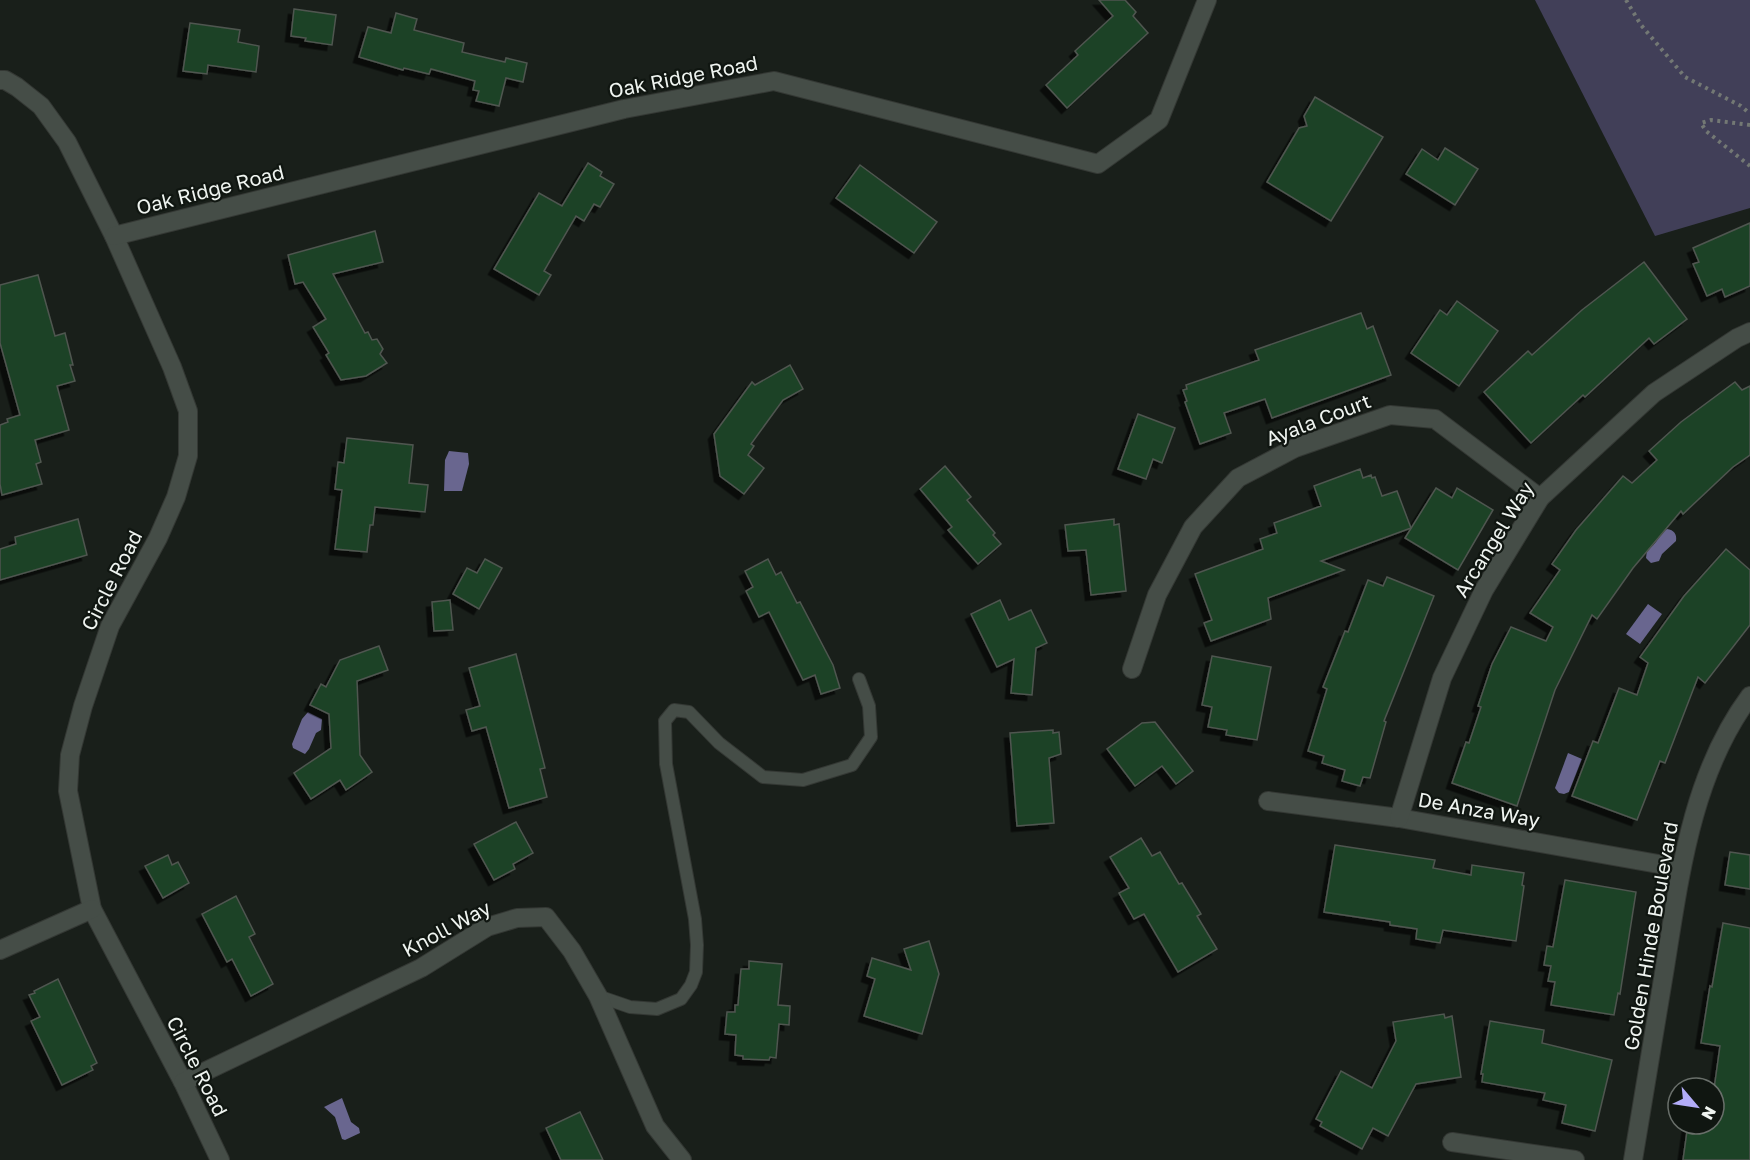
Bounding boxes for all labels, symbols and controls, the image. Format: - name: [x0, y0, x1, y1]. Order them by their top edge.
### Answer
- street label: Oak Ridge Road: [606, 50, 760, 102]
- street label: Oak Ridge Road: [134, 159, 286, 219]
- street label: Ayala Court: [1262, 388, 1374, 450]
- street label: Arcangel Way: [1448, 477, 1538, 601]
- street label: Circle Road: [76, 526, 146, 634]
- street label: De Anza Way: [1416, 786, 1542, 832]
- street label: Golden Hinde Boulevard: [1618, 820, 1682, 1052]
- street label: Knoll Way: [398, 895, 494, 961]
- street label: Circle Road: [163, 1012, 233, 1120]
- north arrow: [1666, 1076, 1726, 1136]
- text: N: [1697, 1103, 1721, 1123]

